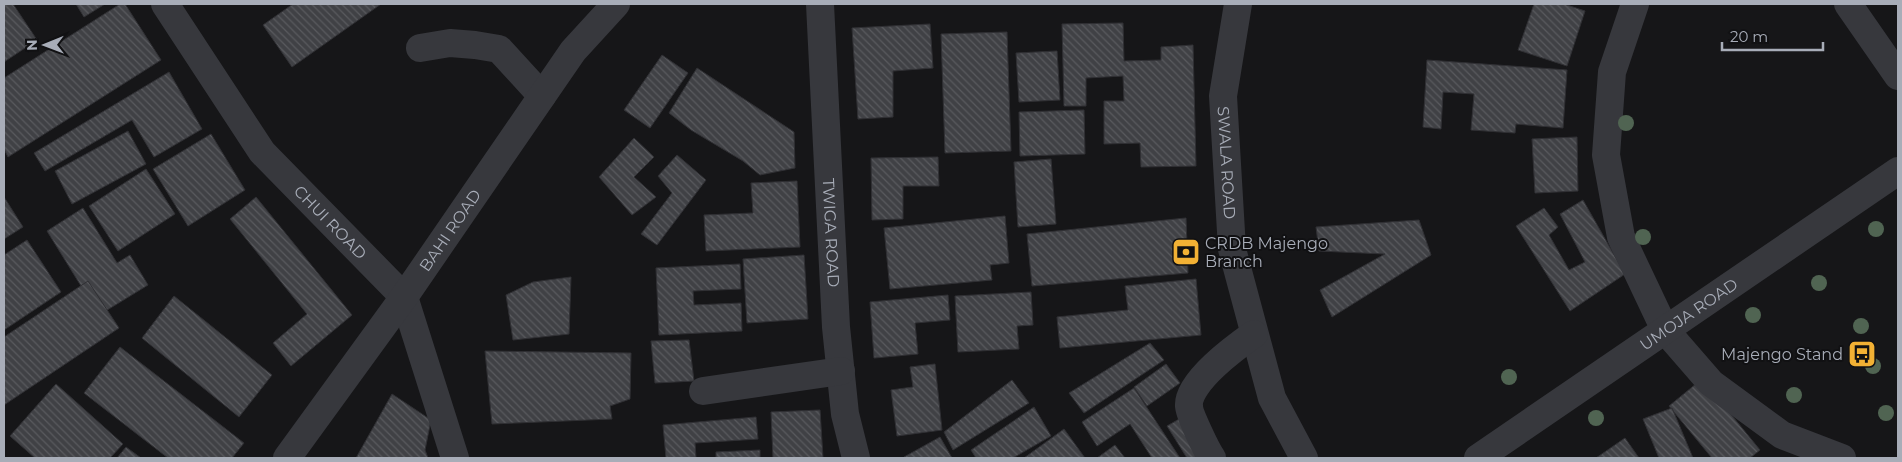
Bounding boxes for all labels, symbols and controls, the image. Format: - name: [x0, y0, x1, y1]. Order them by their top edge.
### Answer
- north arrow: [20, 20, 70, 70]
- scale bar: [1722, 20, 1823, 52]
- text: 20 m: [1730, 27, 1768, 46]
- text: N: [23, 39, 41, 51]
- street label: SWALA ROAD: [1214, 106, 1240, 220]
- street label: TWIGA ROAD: [819, 178, 844, 288]
- street label: CHUI ROAD: [290, 181, 371, 263]
- street label: BAHI ROAD: [415, 186, 485, 275]
- place label: CRDB Majengo Branch: [1205, 234, 1328, 271]
- bank icon: CRDB Majengo Branch: [1171, 237, 1201, 267]
- street label: UMOJA ROAD: [1636, 274, 1741, 354]
- bus stop icon: Majengo Stand: [1847, 339, 1877, 369]
- place label: Majengo Stand: [1721, 345, 1843, 364]

